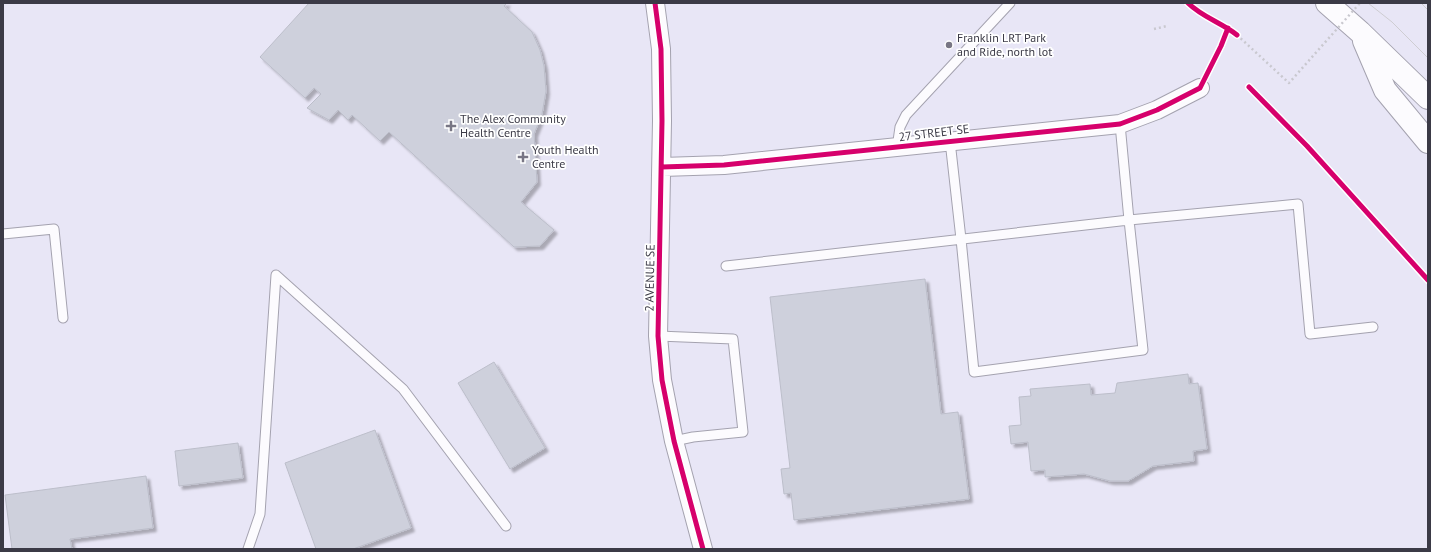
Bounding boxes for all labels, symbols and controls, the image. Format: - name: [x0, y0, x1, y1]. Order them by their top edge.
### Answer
- place label: Franklin LRT Park and Ride, north lot: [957, 30, 1052, 59]
- marker: Franklin LRT Park and Ride, north lot: [944, 40, 954, 50]
- place label: The Alex Community Health Centre: [460, 111, 566, 140]
- marker: The Alex Community Health Centre: [445, 120, 457, 132]
- street label: 27 STREET SE: [898, 121, 970, 144]
- place label: Youth Health Centre: [532, 142, 599, 171]
- marker: Youth Health Centre: [517, 151, 529, 163]
- street label: 2 AVENUE SE: [641, 244, 658, 312]

